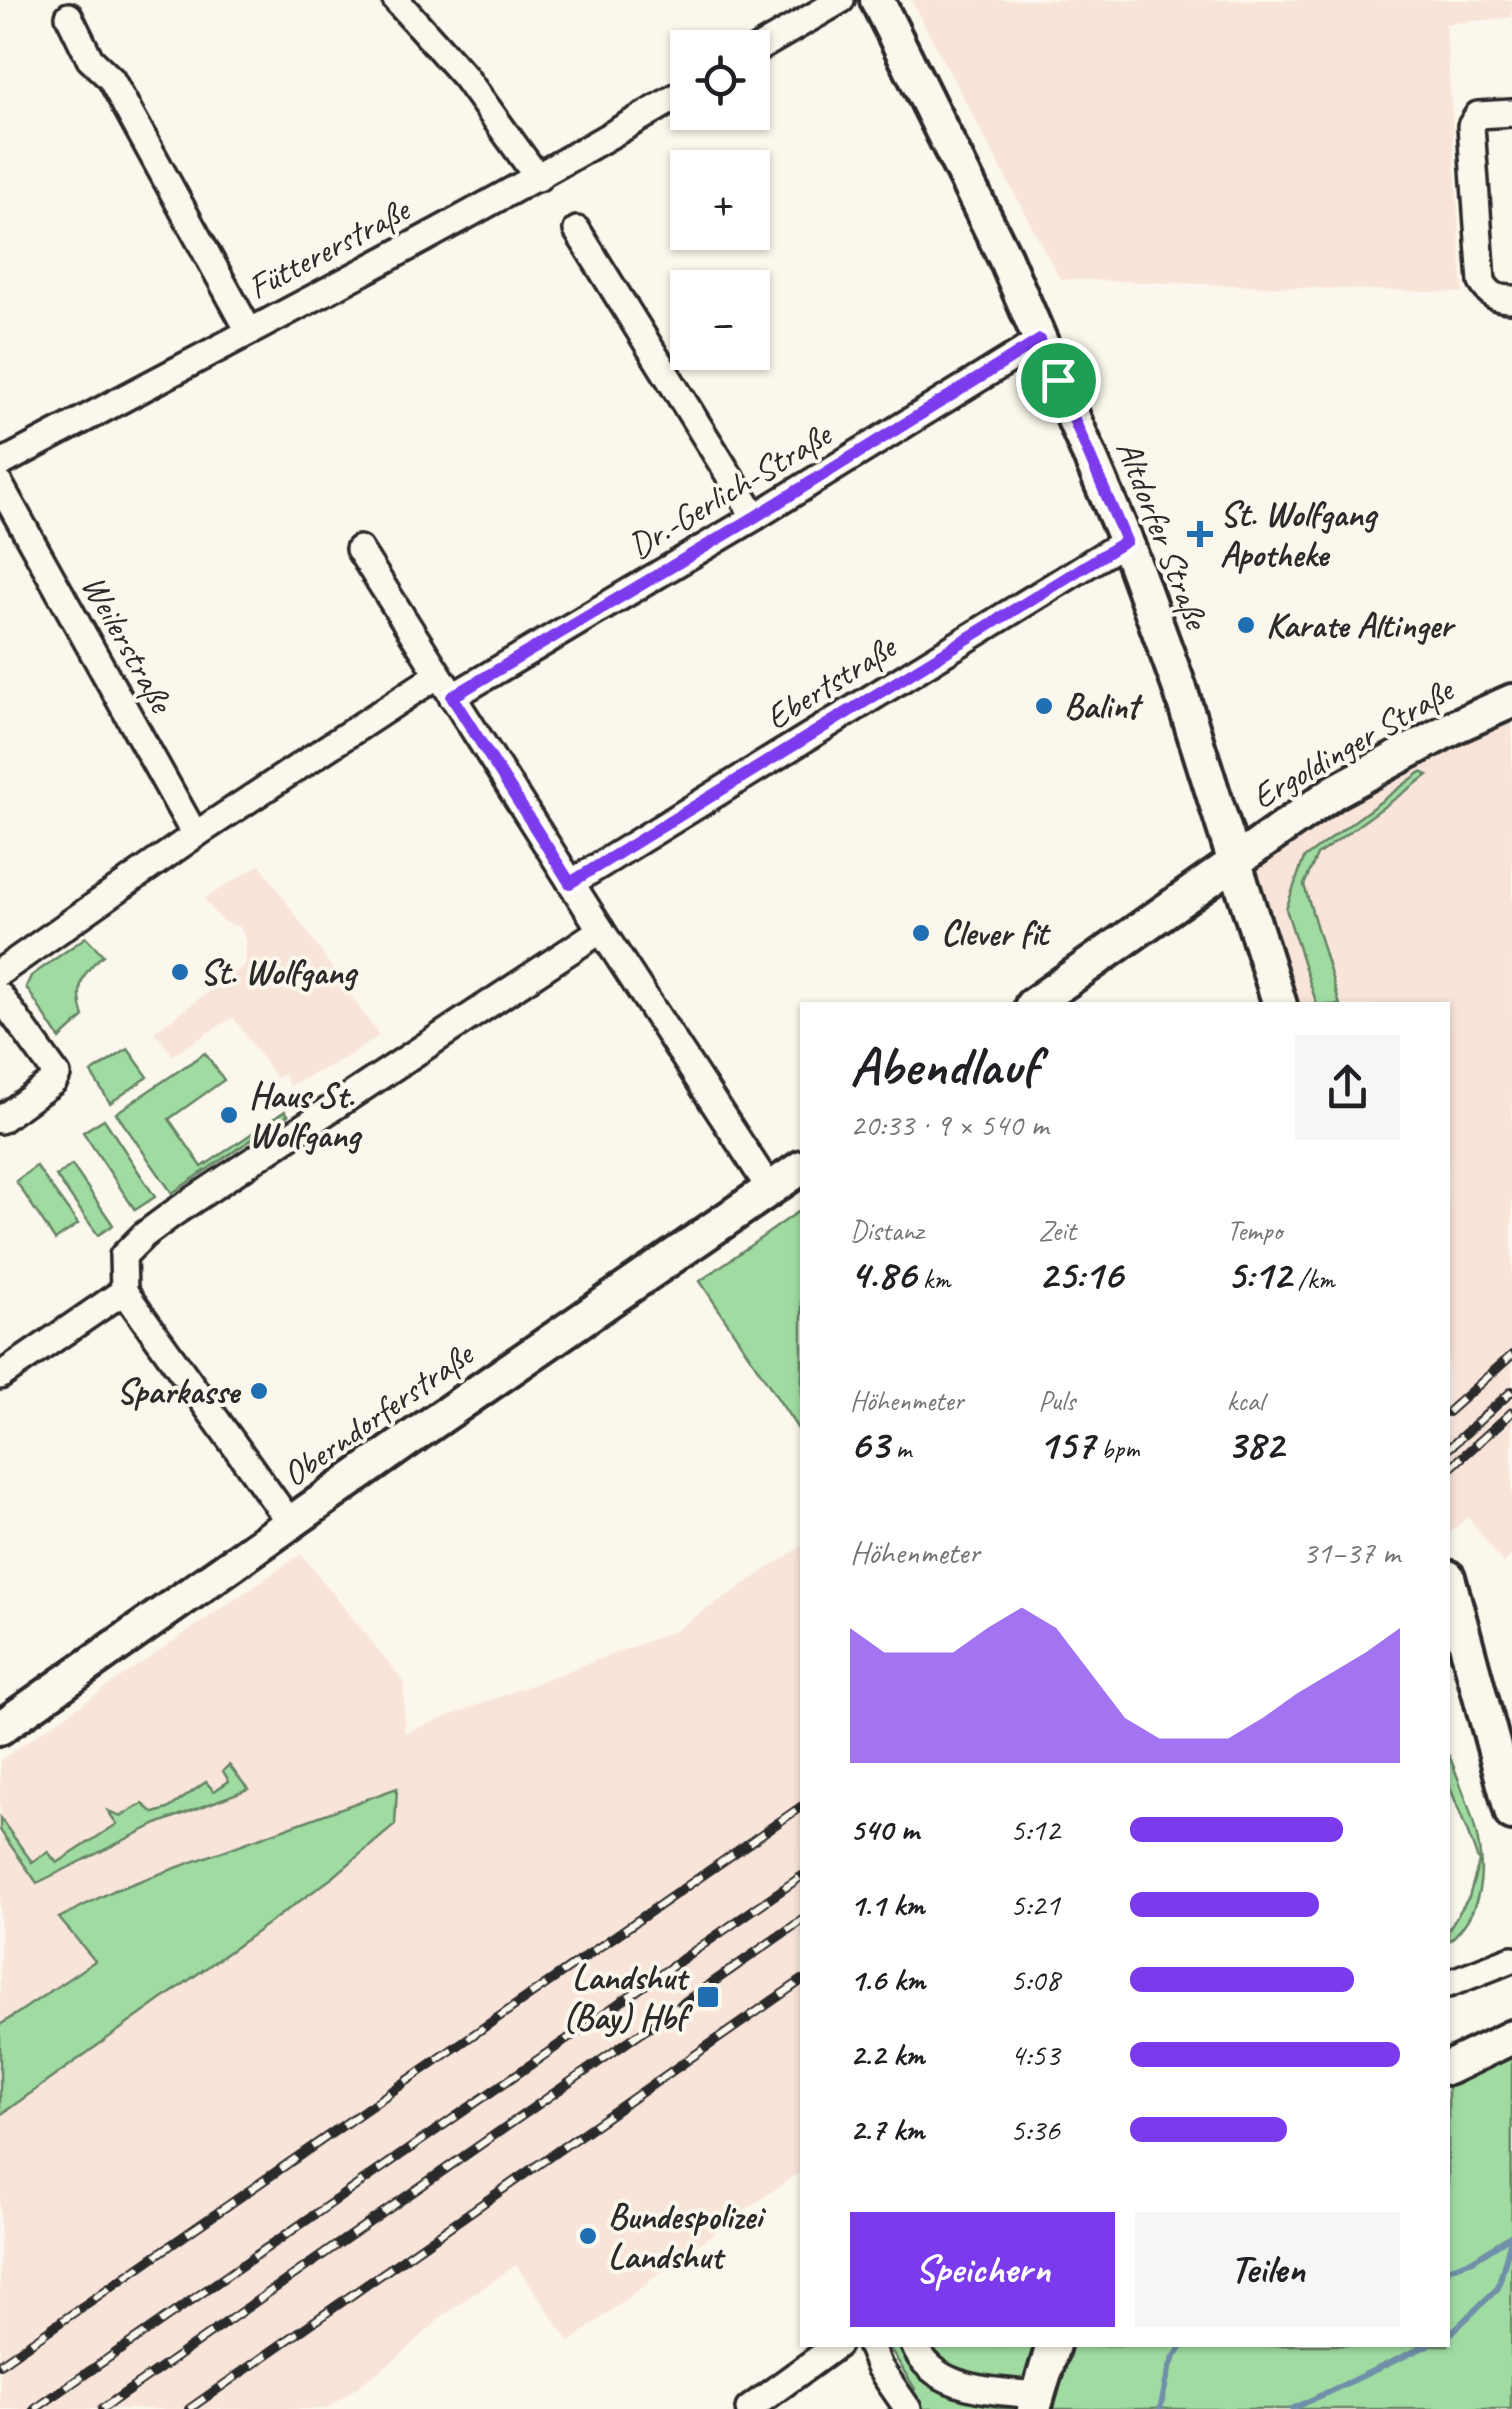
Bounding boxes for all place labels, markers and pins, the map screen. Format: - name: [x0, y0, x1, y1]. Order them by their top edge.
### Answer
- pin: [1016, 338, 1101, 423]
- place label: St. Wolfgang Apotheke: [1220, 492, 1379, 577]
- marker: St. Wolfgang Apotheke: [1189, 523, 1211, 545]
- place label: Karate Altinger: [1266, 603, 1456, 648]
- marker: Karate Altinger: [1235, 614, 1257, 636]
- place label: Balint: [1064, 684, 1144, 729]
- marker: Balint: [1033, 695, 1055, 717]
- place label: Clever fit: [941, 911, 1051, 956]
- marker: Clever fit: [910, 922, 932, 944]
- place label: St. Wolfgang: [200, 950, 359, 995]
- marker: St. Wolfgang: [169, 961, 191, 983]
- place label: Haus St. Wolfgang: [249, 1073, 363, 1158]
- marker: Haus St. Wolfgang: [218, 1104, 240, 1126]
- place label: Sparkasse: [117, 1369, 241, 1414]
- marker: Sparkasse: [248, 1380, 270, 1402]
- place label: Landshut (Bay) Hbf: [563, 1955, 693, 2040]
- marker: Landshut (Bay) Hbf: [695, 1984, 721, 2010]
- place label: Bundespolizei Landshut: [608, 2194, 767, 2279]
- marker: Bundespolizei Landshut: [577, 2225, 599, 2247]

